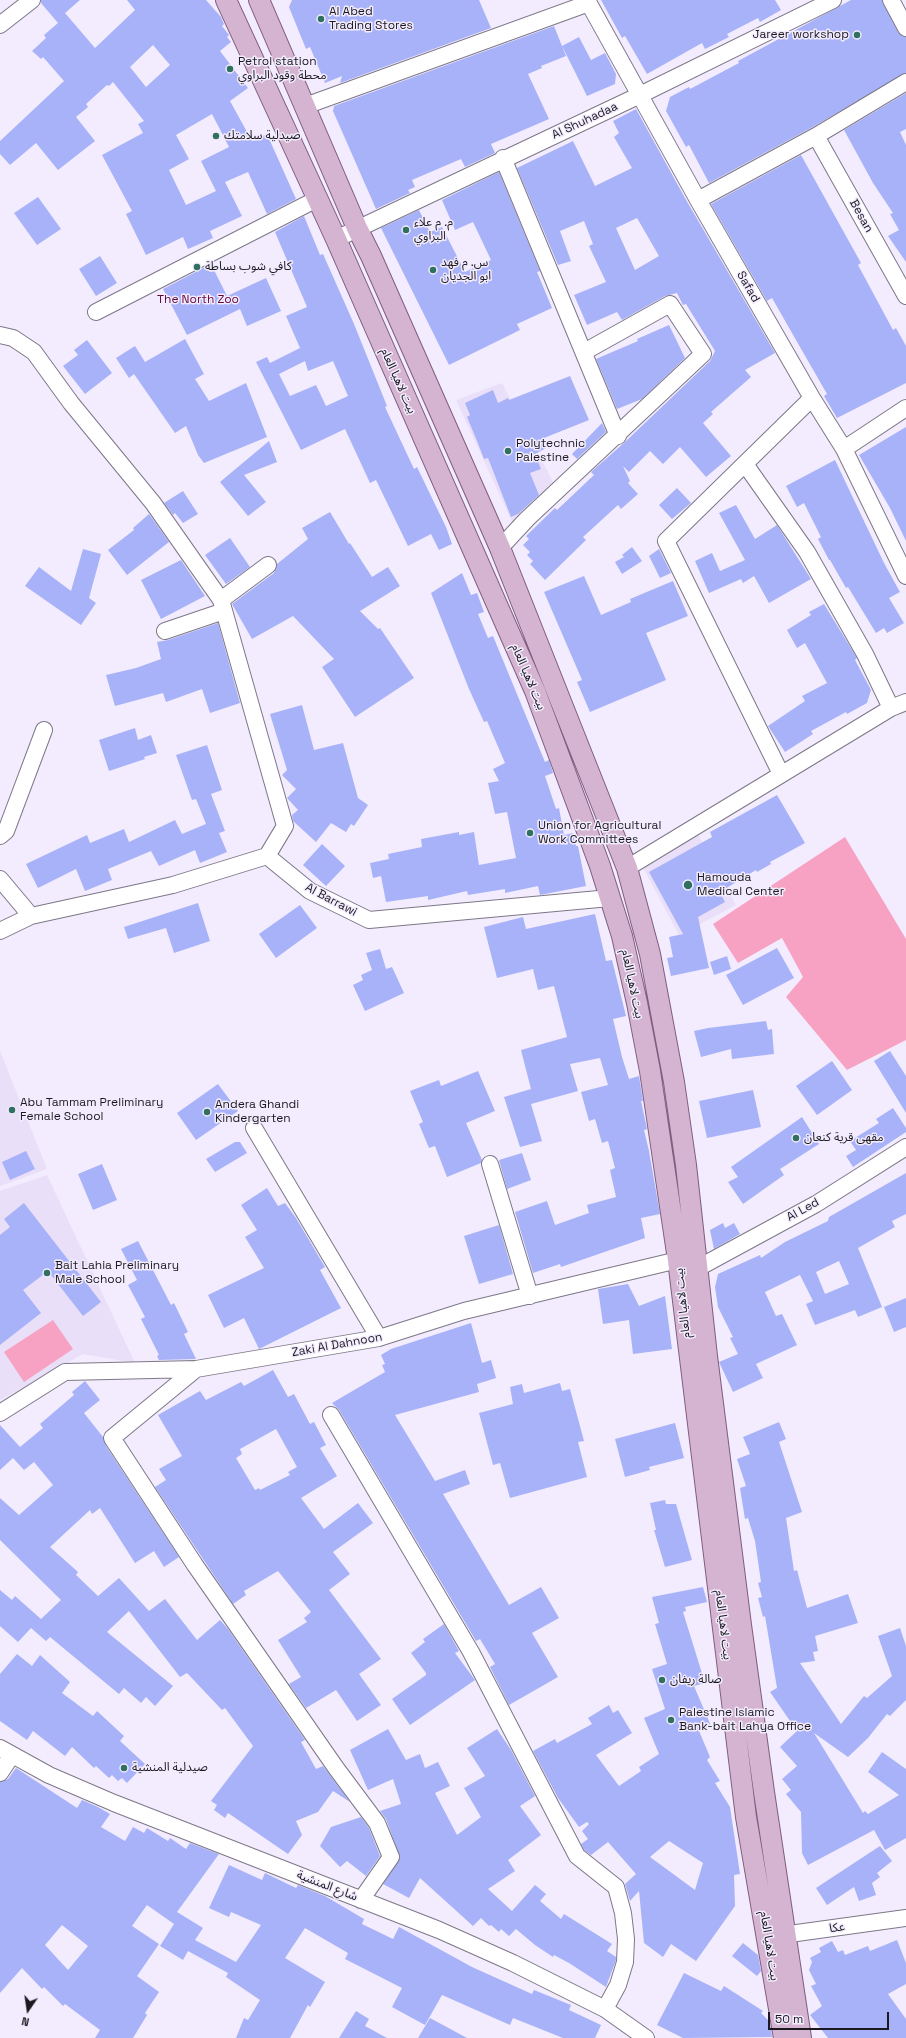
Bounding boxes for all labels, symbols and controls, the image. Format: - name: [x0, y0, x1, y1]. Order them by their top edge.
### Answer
- place label: Al Abed Trading Stores: [329, 5, 413, 33]
- marker: Al Abed Trading Stores: [316, 14, 326, 24]
- place label: Jareer workshop: [753, 28, 849, 42]
- marker: Jareer workshop: [852, 30, 862, 40]
- place label: Petrol station محطة وقود البراوي: [238, 55, 326, 83]
- marker: Petrol station محطة وقود البراوي: [225, 64, 235, 74]
- street label: Al Shuhadaa: [550, 99, 620, 143]
- place label: صيدلية سلامتك: [224, 129, 301, 143]
- marker: صيدلية سلامتك: [211, 131, 221, 141]
- street label: Besan: [846, 197, 876, 235]
- place label: م. م علاء البراوي: [414, 216, 453, 244]
- marker: م. م علاء البراوي: [401, 225, 411, 235]
- place label: س. م فهد ابو الجديان: [441, 256, 491, 284]
- place label: كافي شوب بساطة: [205, 260, 292, 274]
- marker: كافي شوب بساطة: [192, 262, 202, 272]
- marker: س. م فهد ابو الجديان: [428, 265, 438, 275]
- street label: Safad: [733, 269, 763, 305]
- park label: The North Zoo: [157, 293, 239, 307]
- street label: بيت لاهيا العام: [377, 346, 419, 416]
- place label: Polytechnic Palestine: [516, 437, 585, 465]
- marker: Polytechnic Palestine: [503, 446, 513, 456]
- street label: بيت لاهيا العام: [508, 642, 548, 712]
- place label: Union for Agricultural Work Committees: [538, 819, 661, 847]
- marker: Union for Agricultural Work Committees: [525, 828, 535, 838]
- place label: Hamouda Medical Center: [697, 871, 784, 899]
- marker: Hamouda Medical Center: [682, 879, 694, 891]
- street label: Al Barrawi: [303, 880, 359, 920]
- street label: بيت لاهيا العام: [618, 948, 646, 1020]
- place label: Abu Tammam Preliminary Female School: [20, 1096, 163, 1124]
- place label: Andera Ghandi Kindergarten: [215, 1098, 299, 1126]
- marker: Abu Tammam Preliminary Female School: [7, 1105, 17, 1115]
- marker: Andera Ghandi Kindergarten: [202, 1107, 212, 1117]
- place label: مقهى قرية كنعان: [804, 1131, 884, 1145]
- marker: مقهى قرية كنعان: [791, 1133, 801, 1143]
- street label: Al Led: [784, 1195, 822, 1225]
- place label: Bait Lahia Preliminary Male School: [55, 1259, 179, 1287]
- street label: بيت لاهيا العام: [672, 1267, 694, 1339]
- marker: Bait Lahia Preliminary Male School: [42, 1268, 52, 1278]
- street label: Zaki Al Dahnoon: [291, 1330, 383, 1360]
- street label: بيت لاهيا العام: [712, 1589, 734, 1661]
- place label: صالة ريفان: [670, 1673, 722, 1687]
- marker: صالة ريفان: [657, 1675, 667, 1685]
- place label: Palestine Islamic Bank-bait Lahya Office: [679, 1706, 811, 1734]
- marker: Palestine Islamic Bank-bait Lahya Office: [666, 1715, 676, 1725]
- place label: صيدلية المنشية: [132, 1761, 208, 1775]
- marker: صيدلية المنشية: [119, 1763, 129, 1773]
- street label: شارع المنشية: [295, 1868, 359, 1904]
- street label: بيت لاهيا العام: [756, 1910, 782, 1982]
- street label: عكا: [828, 1920, 846, 1936]
- north arrow: [8, 1990, 48, 2030]
- scale bar: [770, 2004, 891, 2030]
- text: 50 m: [775, 2011, 803, 2027]
- text: N: [20, 2014, 30, 2029]

